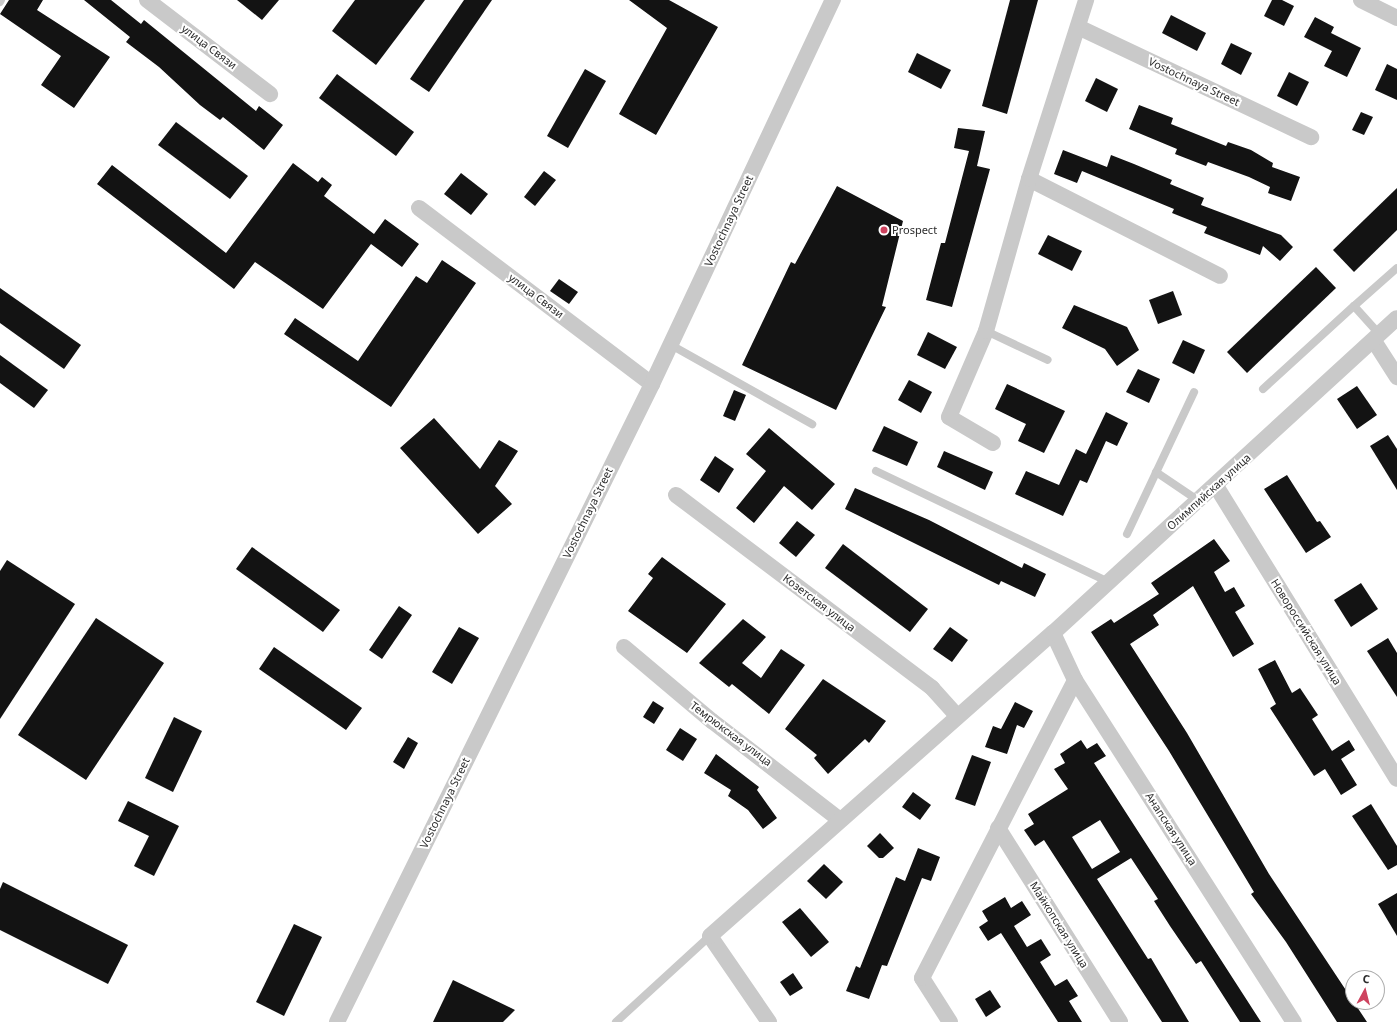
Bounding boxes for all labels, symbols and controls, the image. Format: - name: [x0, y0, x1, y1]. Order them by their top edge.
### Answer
- street label: улица Связи: [179, 22, 239, 72]
- street label: Vostochnaya Street: [1146, 55, 1242, 109]
- street label: Vostochnaya Street: [702, 173, 756, 269]
- place label: Prospect: [892, 223, 937, 237]
- marker: Prospect: [879, 225, 889, 235]
- street label: улица Связи: [506, 271, 566, 321]
- street label: Олимпийская улица: [1164, 451, 1254, 533]
- street label: Vostochnaya Street: [560, 465, 616, 561]
- street label: Козетская улица: [780, 572, 858, 634]
- street label: Новороссийская улица: [1268, 577, 1344, 687]
- street label: Темрюкская улица: [688, 699, 774, 769]
- street label: Vostochnaya Street: [417, 755, 473, 851]
- street label: Анапская улица: [1143, 790, 1199, 868]
- street label: Майкопская улица: [1027, 879, 1091, 971]
- north arrow: [1345, 970, 1385, 1010]
- text: С: [1362, 971, 1371, 986]

